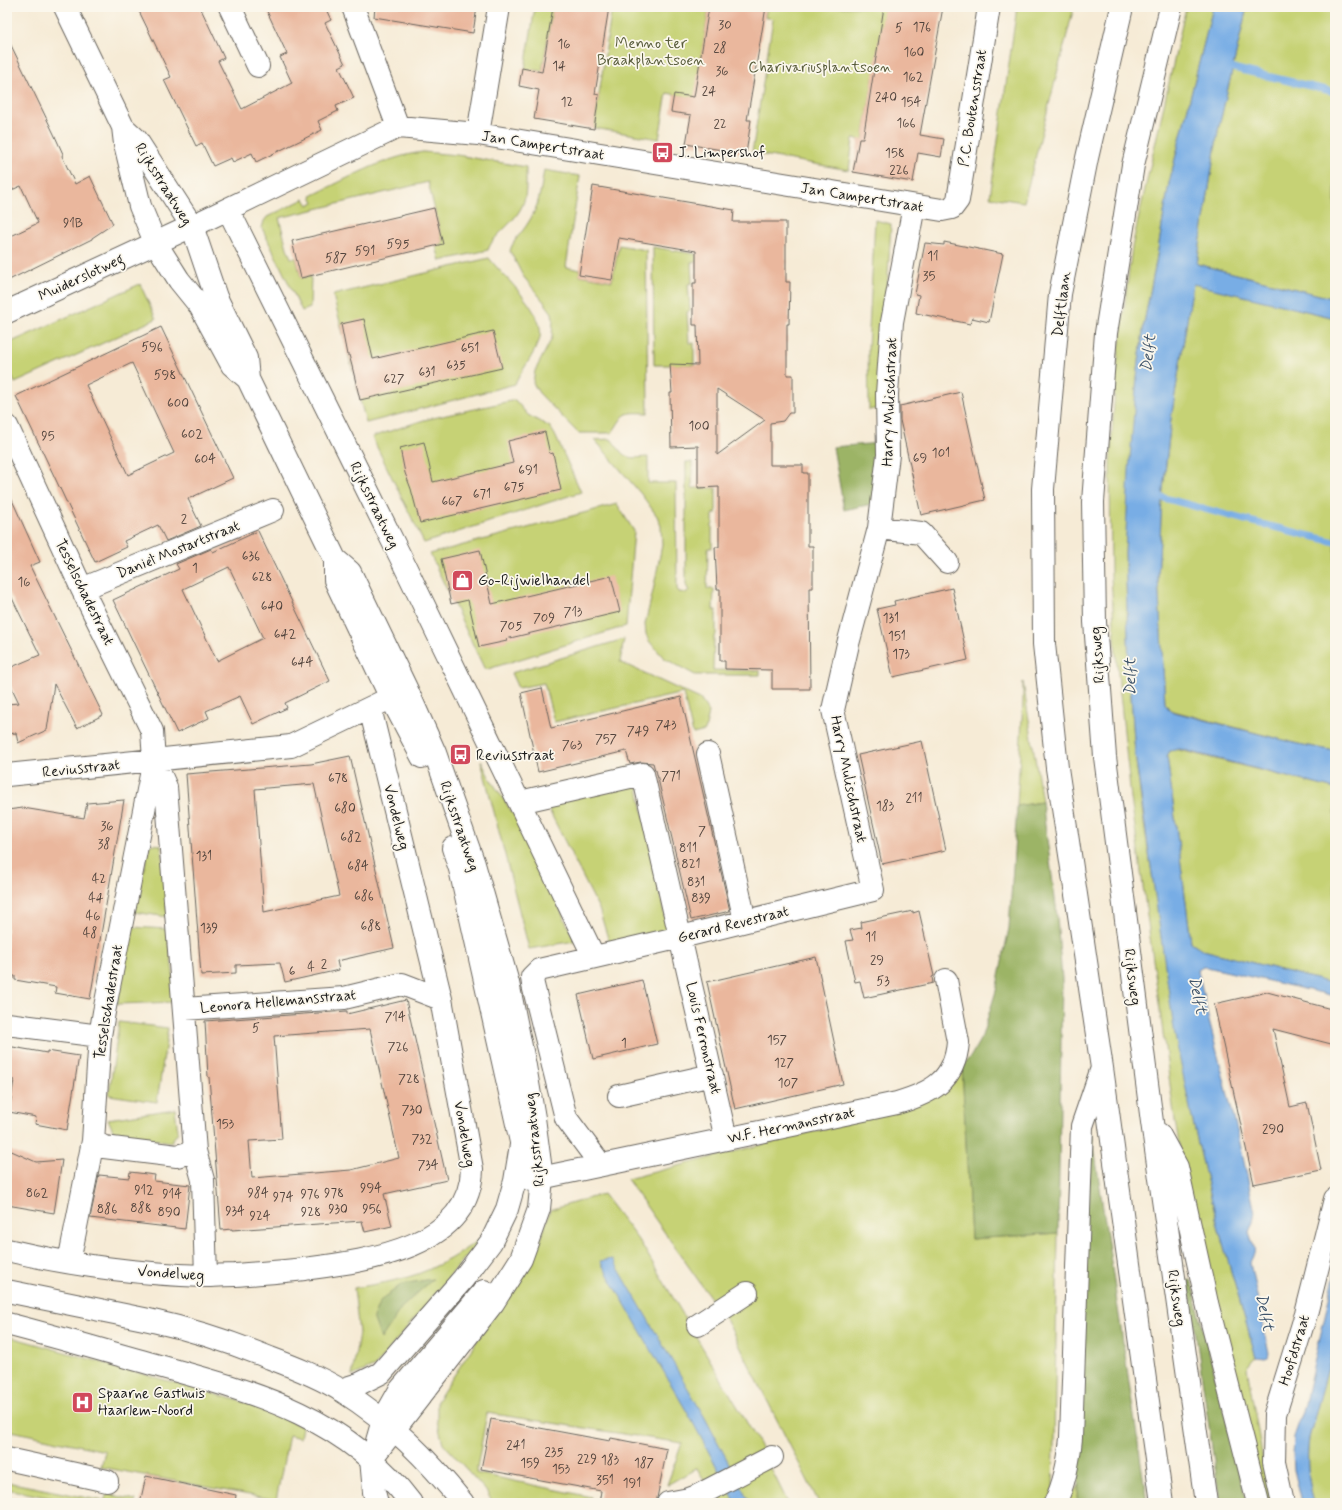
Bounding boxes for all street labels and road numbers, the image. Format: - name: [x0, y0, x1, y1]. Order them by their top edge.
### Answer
- street label: P.C. Boutensstraat: [954, 48, 992, 168]
- street label: Jan Campertstraat: [480, 126, 606, 166]
- street label: Rijksstraatweg: [130, 139, 197, 230]
- street label: Jan Campertstraat: [799, 178, 925, 218]
- street label: Muiderslotweg: [35, 249, 128, 307]
- street label: Delftlaan: [1048, 270, 1076, 338]
- street label: Harry Mulischstraat: [878, 337, 902, 467]
- street label: Rijksstraatweg: [344, 459, 404, 552]
- street label: Daniël Mostartstraat: [114, 516, 243, 584]
- street label: Tesselschadestraat: [50, 536, 119, 649]
- street label: Rijksweg: [1086, 626, 1111, 684]
- street label: Harry Mulischstraat: [825, 714, 871, 845]
- street label: Reviusstraat: [41, 755, 121, 783]
- street label: Rijksstraatweg: [434, 779, 484, 874]
- street label: Vondelweg: [377, 782, 414, 852]
- street label: Gerard Revestraat: [676, 901, 791, 948]
- street label: Tesselschadestraat: [90, 943, 128, 1061]
- street label: Rijksweg: [1118, 948, 1145, 1007]
- street label: Louis Ferronstraat: [680, 980, 726, 1097]
- street label: Leonora Hellemansstraat: [199, 985, 357, 1019]
- street label: Rijksstraatweg: [520, 1092, 550, 1188]
- street label: Vondelweg: [447, 1100, 480, 1169]
- street label: W.F. Hermansstraat: [726, 1103, 857, 1149]
- street label: Vondelweg: [137, 1262, 205, 1287]
- street label: Rijksweg: [1161, 1269, 1190, 1328]
- street label: Hoofdstraat: [1275, 1312, 1315, 1388]

